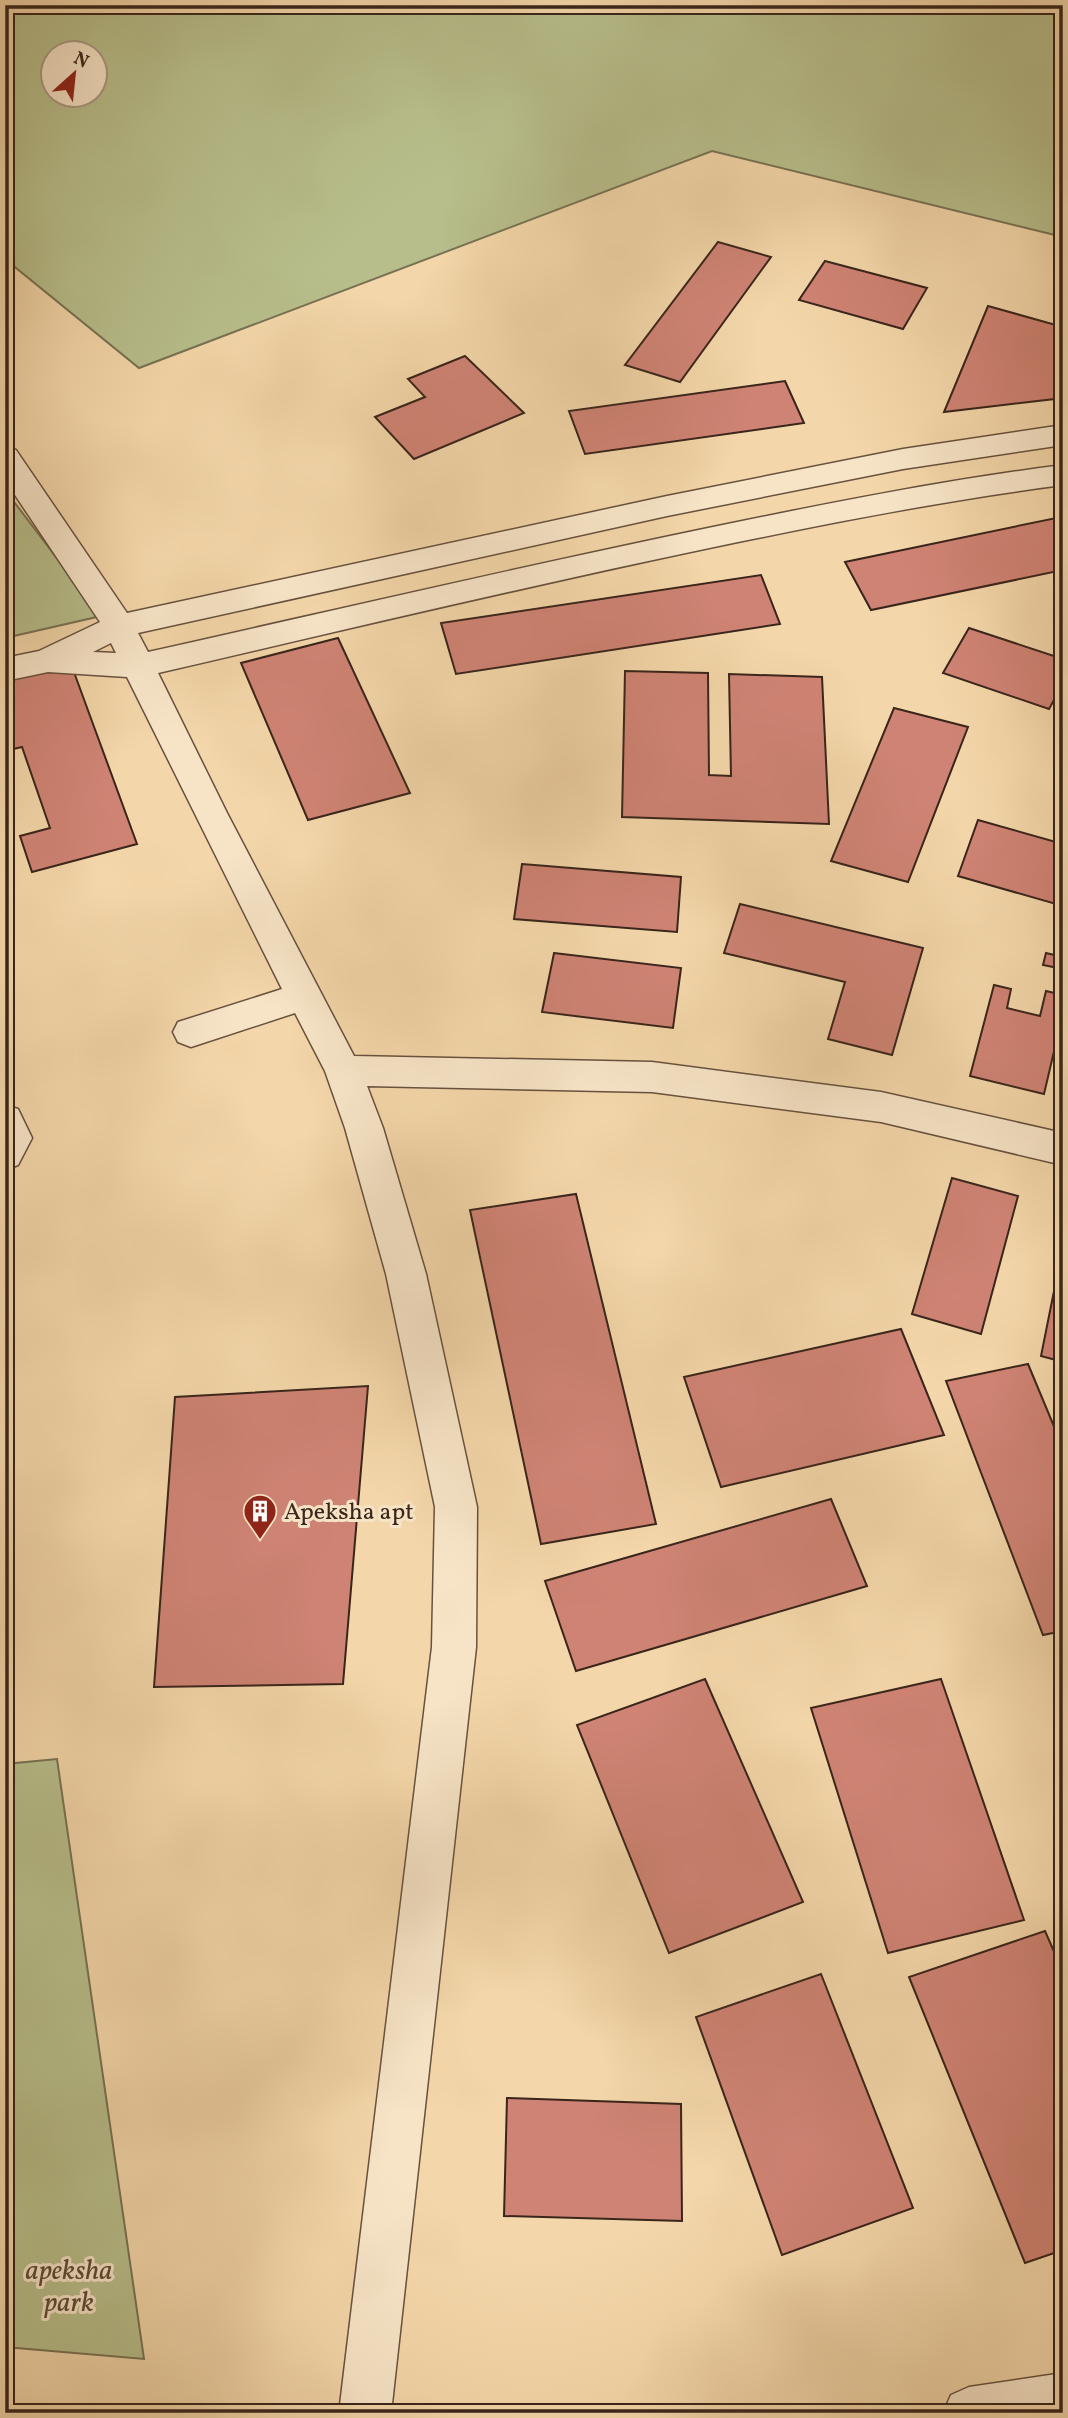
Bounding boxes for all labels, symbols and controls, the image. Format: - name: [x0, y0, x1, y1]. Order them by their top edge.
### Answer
- north arrow: [38, 38, 108, 108]
- text: N: [69, 46, 93, 75]
- building icon: Apeksha apt: [241, 1492, 279, 1541]
- place label: Apeksha apt: [284, 1496, 414, 1530]
- park label: apeksha park: [26, 2252, 112, 2323]

